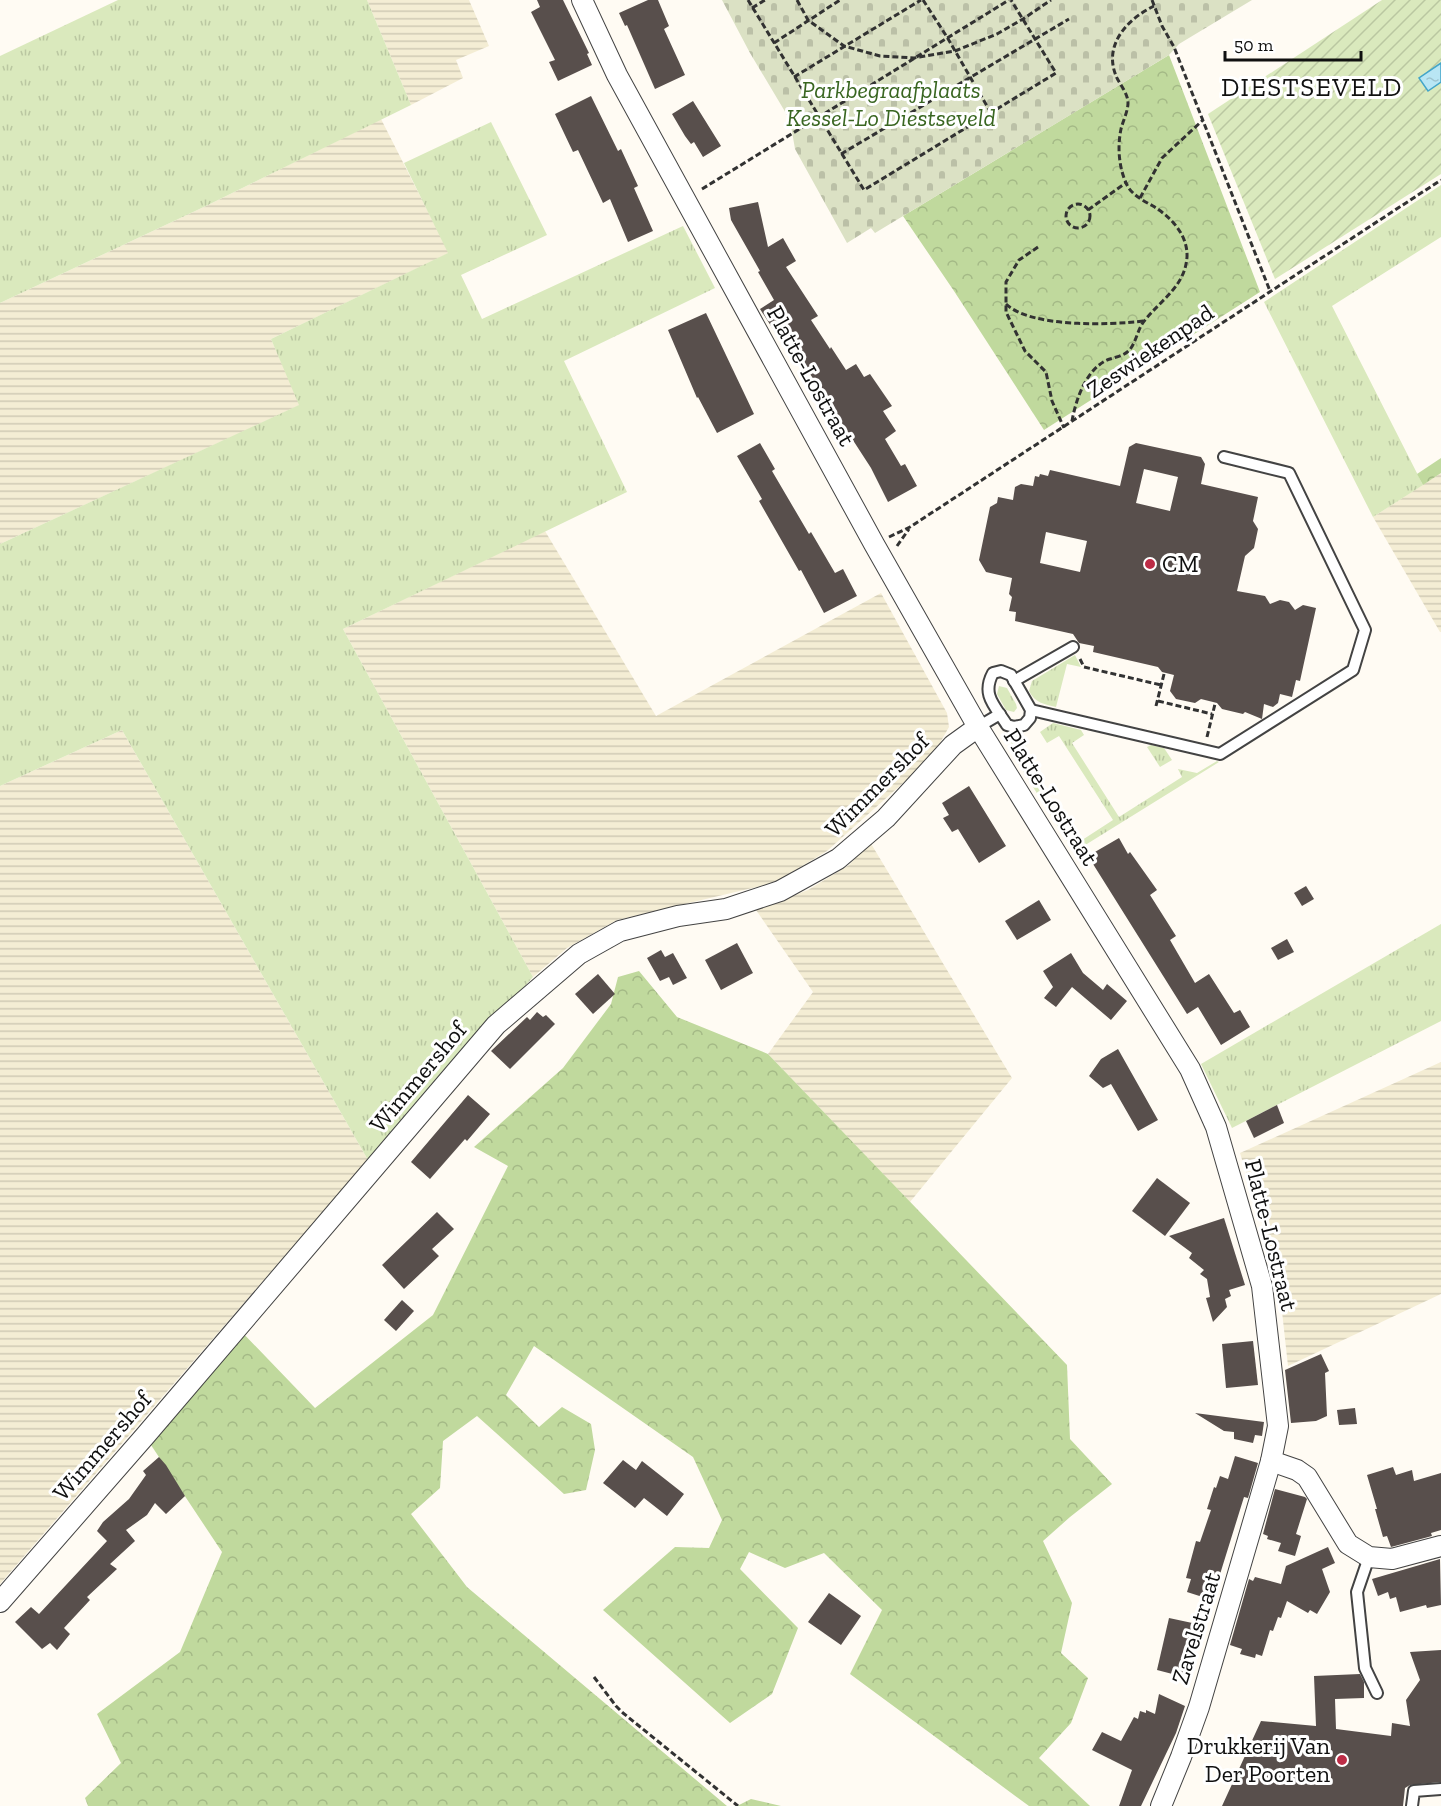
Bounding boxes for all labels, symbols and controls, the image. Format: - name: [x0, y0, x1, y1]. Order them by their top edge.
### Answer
- scale bar: [1225, 24, 1362, 62]
- text: 50 m: [1234, 34, 1274, 56]
- district label: DIESTSEVELD: [1221, 71, 1403, 103]
- park label: Parkbegraafplaats Kessel-Lo Diestseveld: [786, 75, 996, 132]
- street label: Zeswiekenpad: [1081, 297, 1219, 404]
- street label: Platte-Lostraat: [761, 301, 862, 451]
- place label: CM: [1162, 549, 1199, 578]
- marker: CM: [1143, 557, 1157, 571]
- street label: Platte-Lostraat: [998, 723, 1105, 870]
- street label: Wimmershof: [819, 725, 936, 843]
- street label: Wimmershof: [363, 1014, 474, 1138]
- street label: Platte-Lostraat: [1239, 1156, 1304, 1314]
- street label: Wimmershof: [46, 1383, 159, 1506]
- street label: Zavelstraat: [1165, 1568, 1226, 1688]
- place label: Drukkerij Van Der Poorten: [1187, 1731, 1330, 1788]
- marker: Drukkerij Van Der Poorten: [1335, 1753, 1349, 1767]

